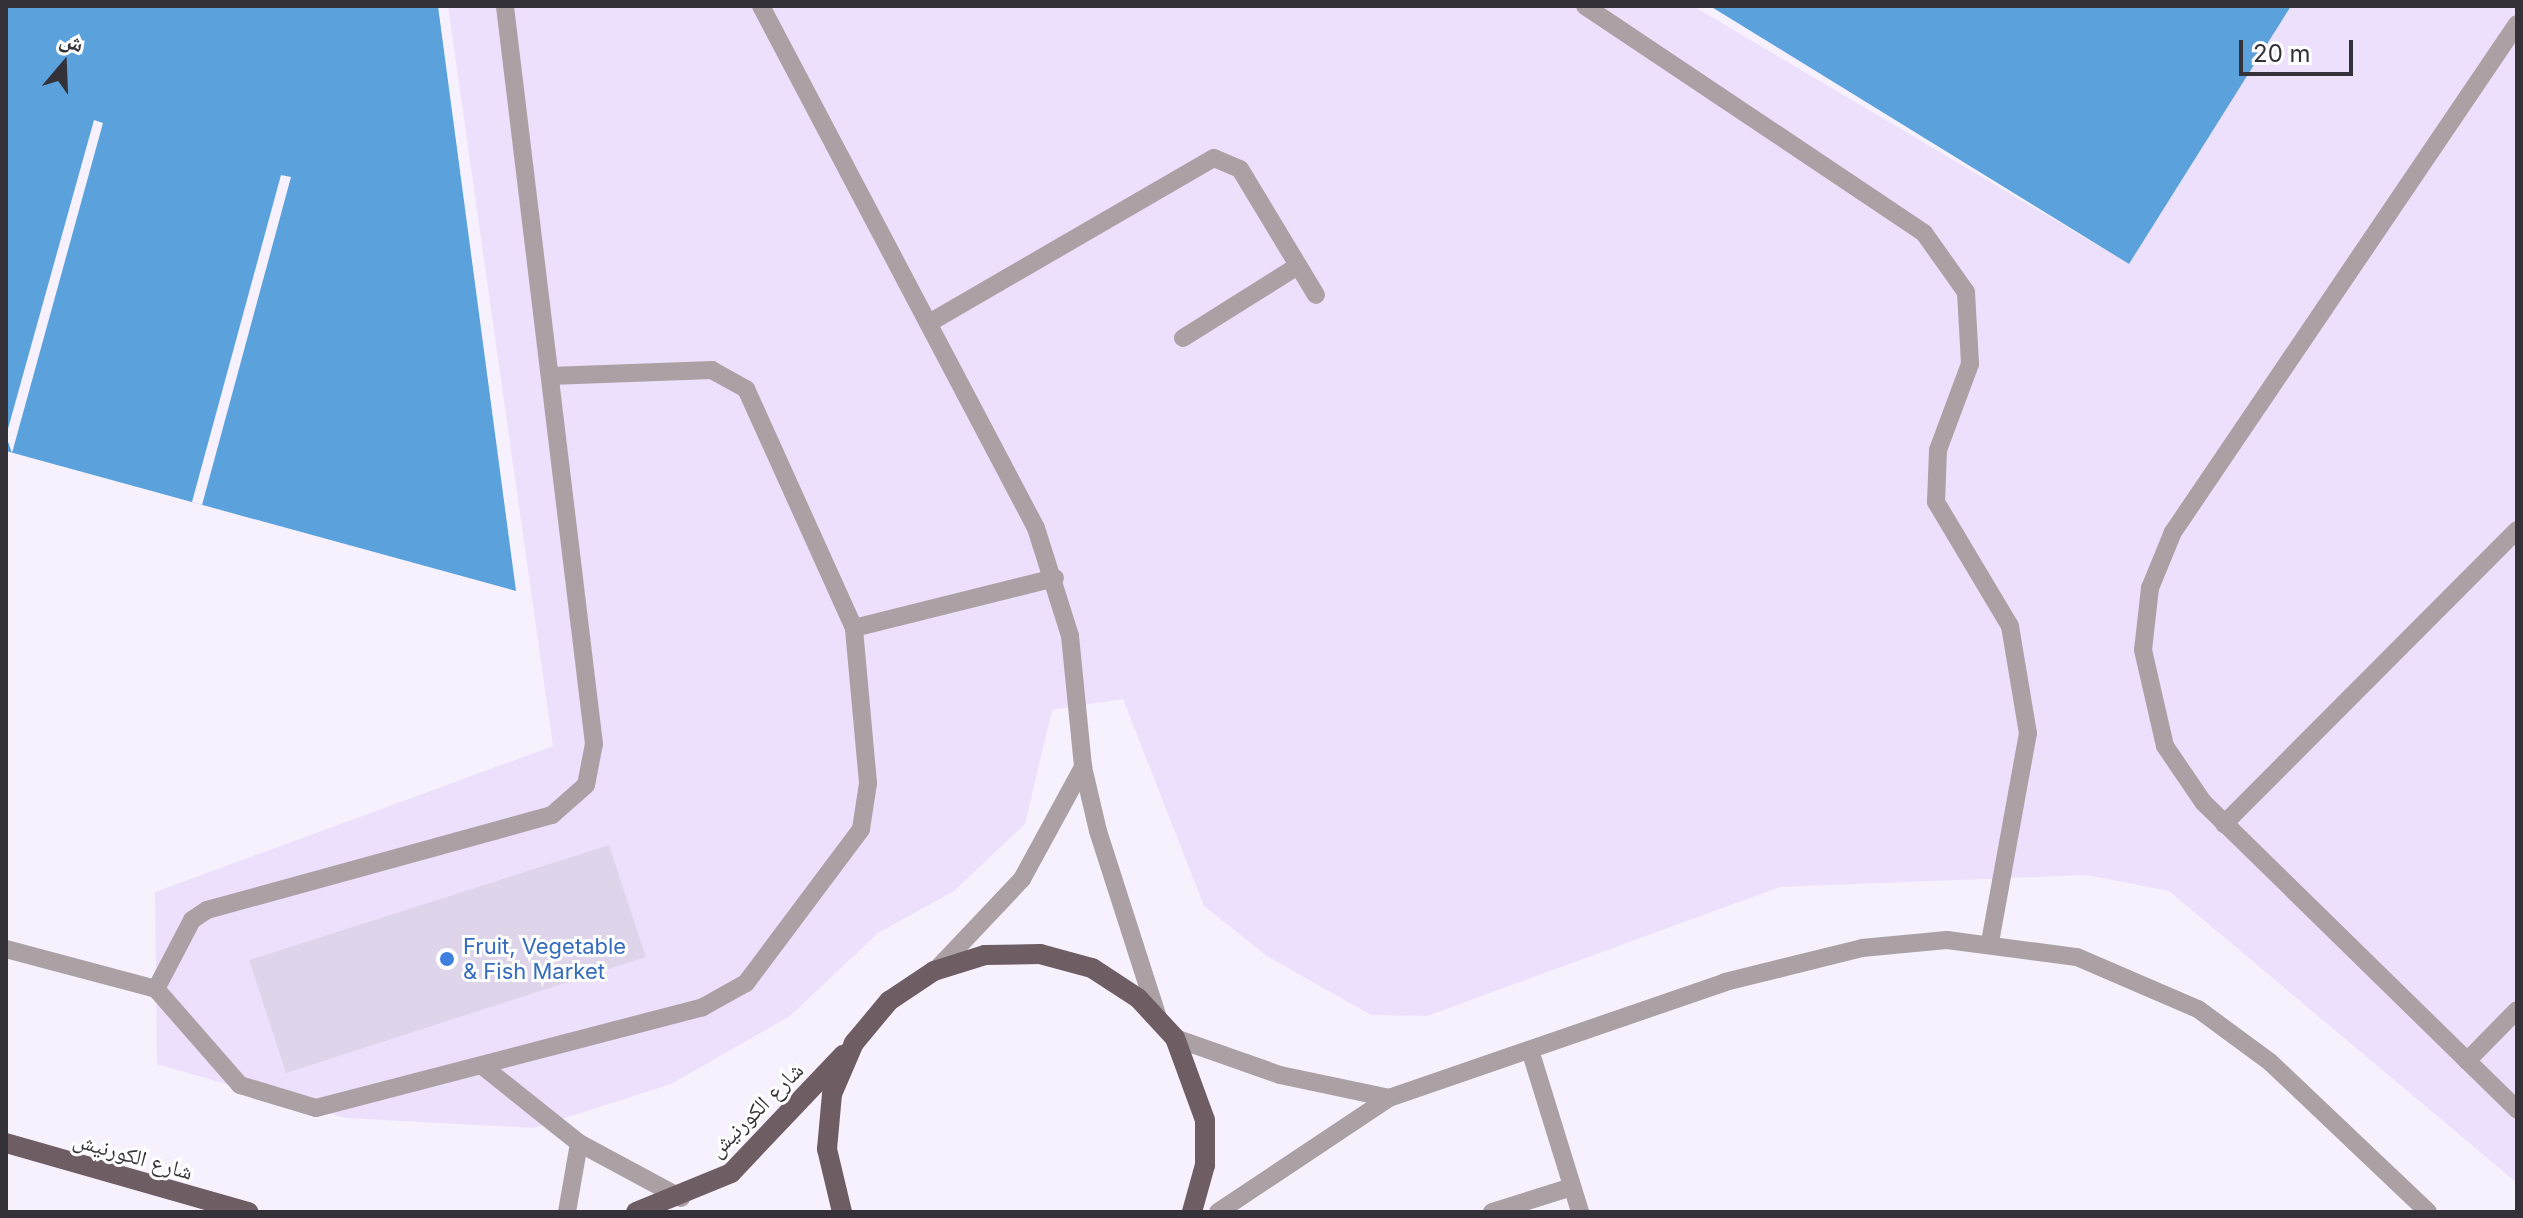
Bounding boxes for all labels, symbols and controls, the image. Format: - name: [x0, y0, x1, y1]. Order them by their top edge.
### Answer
- north arrow: [24, 24, 104, 104]
- scale bar: [2243, 24, 2357, 74]
- text: ش: [57, 25, 87, 57]
- text: 20 m: [2253, 39, 2311, 68]
- place label: Fruit, Vegetable & Fish Market: [463, 933, 626, 984]
- marker: Fruit, Vegetable & Fish Market: [438, 950, 456, 968]
- street label: شارع الكورنيش: [703, 1057, 809, 1163]
- street label: شارع الكورنيش: [70, 1126, 196, 1186]

